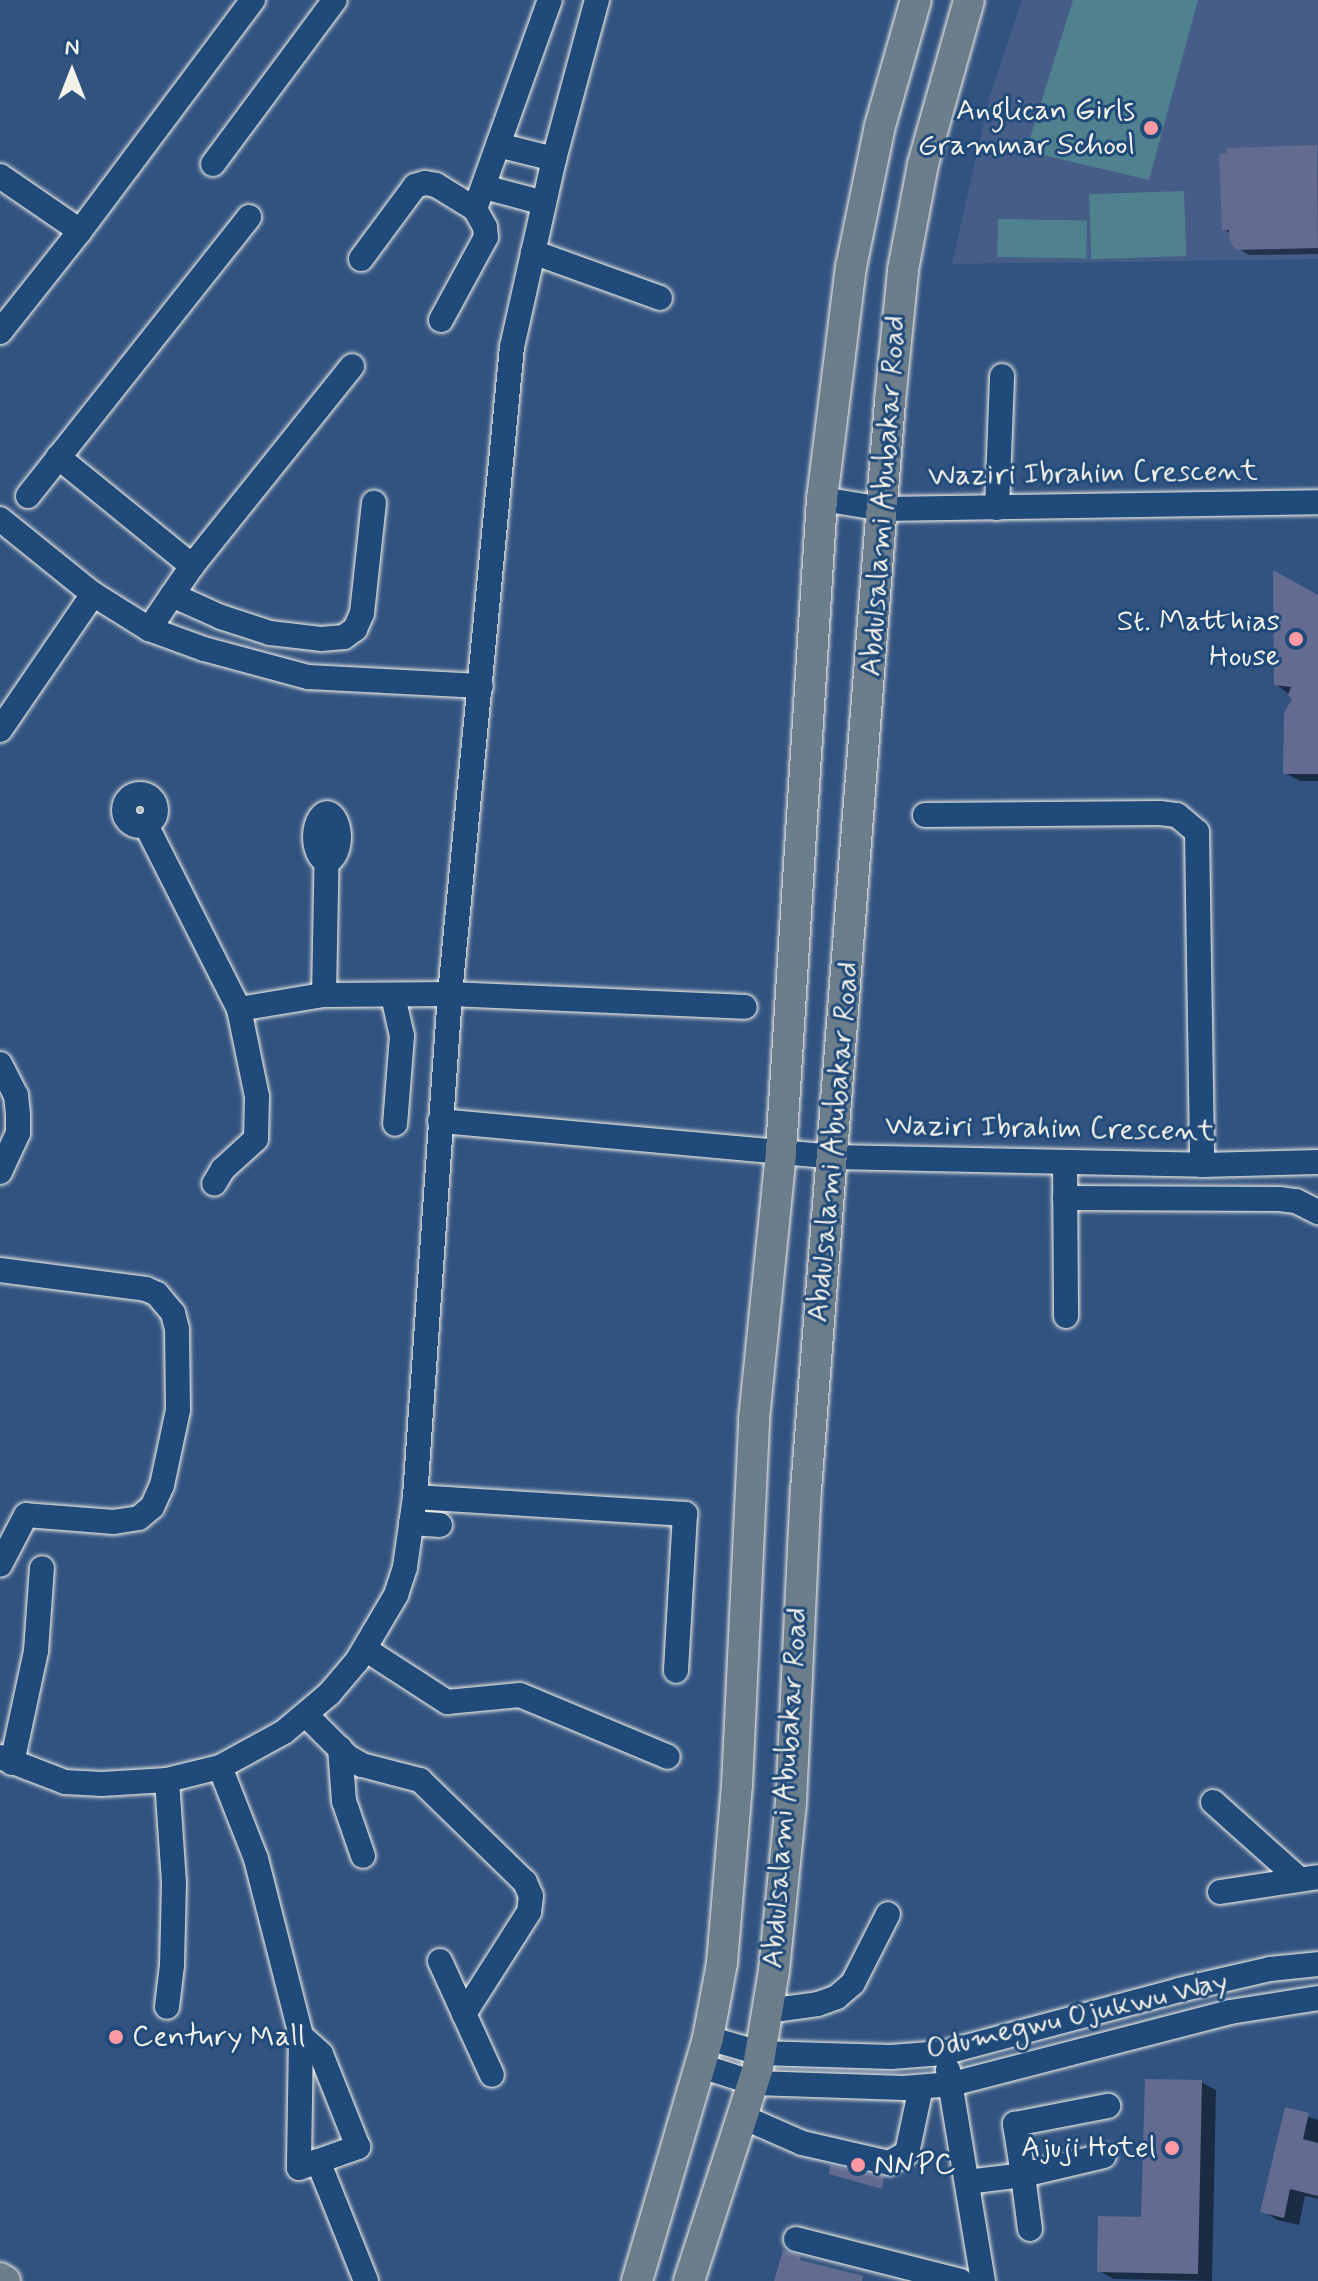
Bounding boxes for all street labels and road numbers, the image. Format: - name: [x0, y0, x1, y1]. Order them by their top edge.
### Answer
- street label: Abdulsalami Abubakar Road: [853, 315, 915, 677]
- street label: Waziri Ibrahim Crescent: [933, 453, 1253, 495]
- street label: Abdulsalami Abubakar Road: [800, 961, 868, 1323]
- street label: Waziri Ibrahim Crescent: [890, 1108, 1210, 1150]
- street label: Abdulsalami Abubakar Road: [755, 1607, 817, 1969]
- street label: Odumegwu Ojukwu Way: [922, 1964, 1232, 2068]

